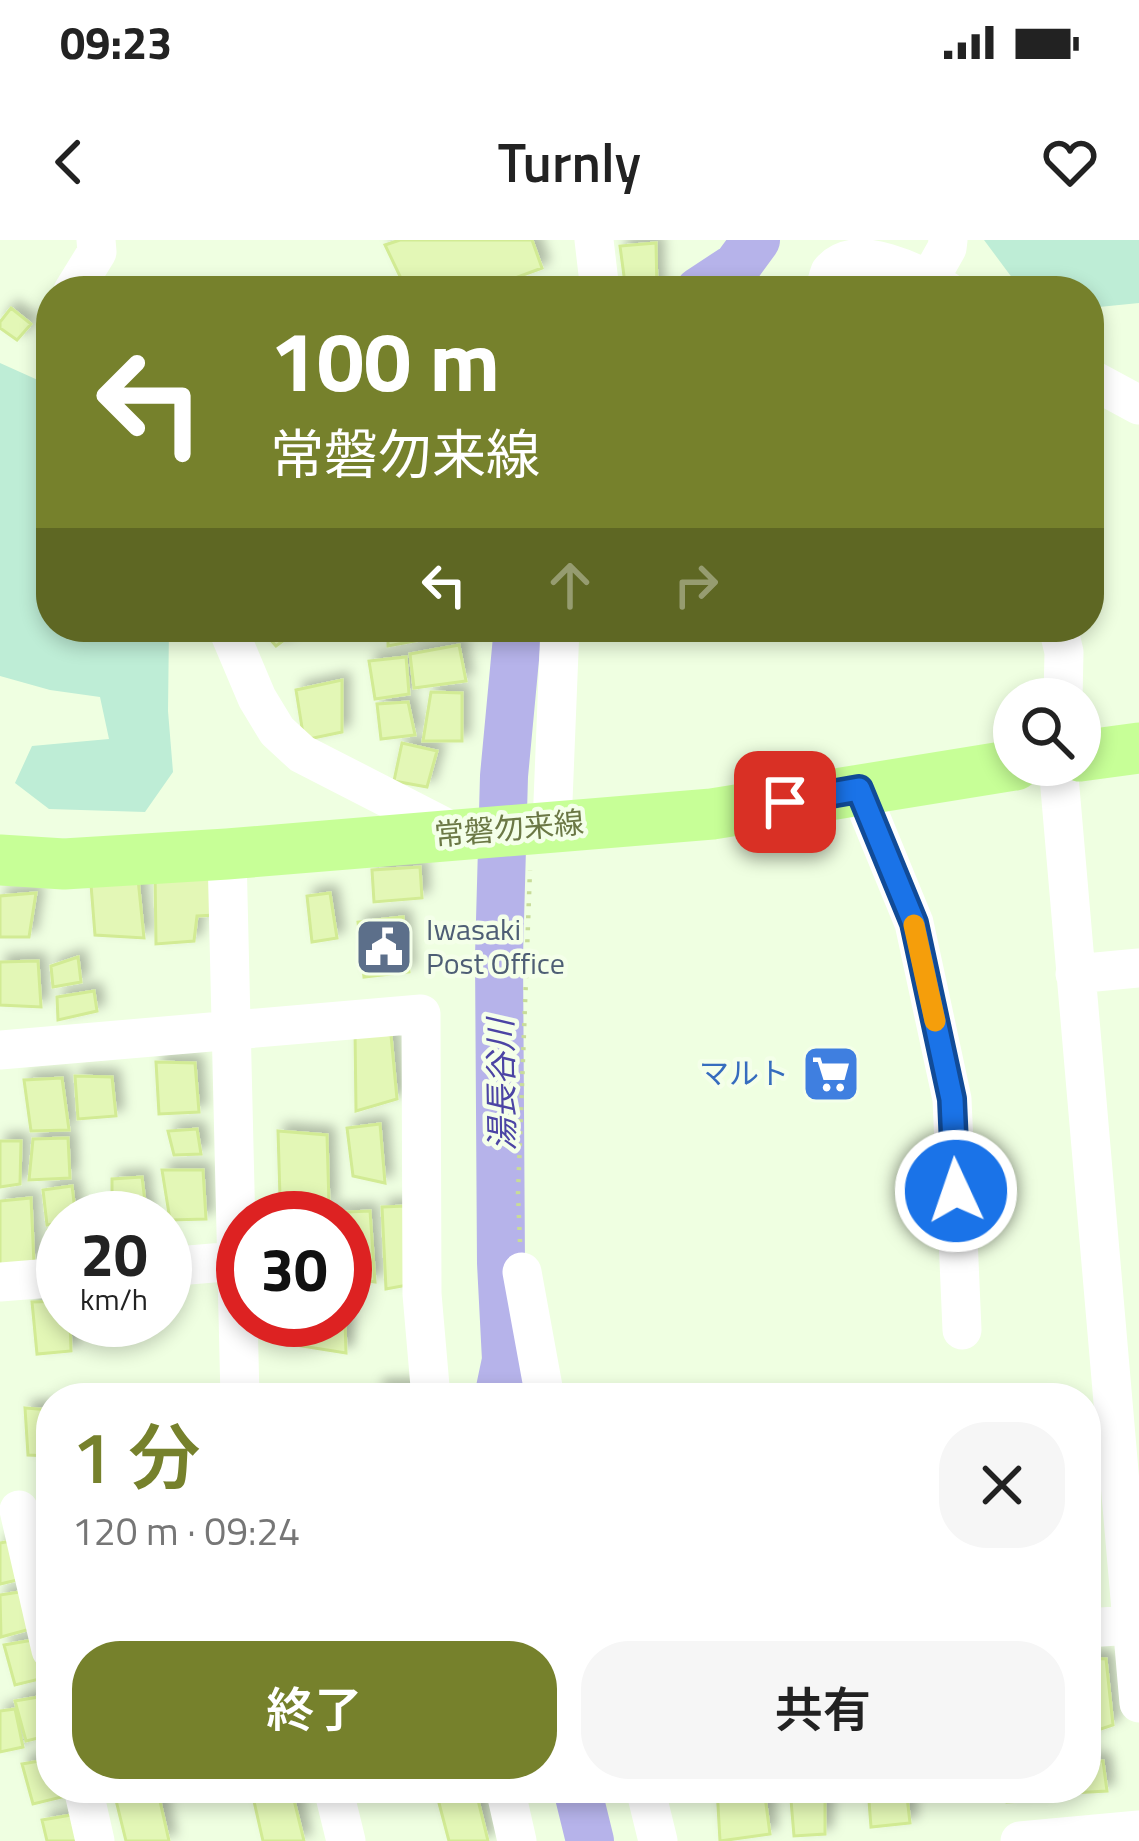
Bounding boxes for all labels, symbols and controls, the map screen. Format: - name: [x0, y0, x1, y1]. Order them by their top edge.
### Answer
- text: 09:23: [60, 8, 172, 76]
- text: Turnly: [498, 121, 641, 203]
- icon: back: [36, 129, 102, 195]
- icon: heart: [1037, 129, 1103, 195]
- text: 100 m: [270, 296, 500, 424]
- icon: left: [72, 324, 228, 480]
- text: 常磐勿来線: [270, 413, 540, 495]
- icon: left: [411, 552, 477, 618]
- icon: ahead: [537, 552, 603, 618]
- icon: right: [663, 552, 729, 618]
- map controls: [993, 678, 1101, 786]
- button: search: [993, 678, 1101, 786]
- pin: [734, 751, 836, 853]
- icon: arrive: [752, 769, 818, 835]
- street label: 常磐勿来線: [432, 799, 586, 857]
- place label: Iwasaki Post Office: [426, 906, 565, 986]
- public building icon: Iwasaki Post Office: [353, 916, 415, 978]
- water label: 湯長谷川: [475, 1016, 527, 1151]
- supermarket icon: マルト: [800, 1043, 862, 1105]
- place label: マルト: [699, 1050, 789, 1096]
- position arrow: [893, 1128, 1019, 1254]
- speed limit sign: 30: [216, 1191, 372, 1347]
- text: 20: [80, 1208, 148, 1299]
- text: km/h: [80, 1276, 148, 1322]
- text: 1 分: [72, 1401, 200, 1511]
- button: close: [939, 1422, 1065, 1548]
- text: 120 m · 09:24: [72, 1501, 300, 1560]
- button: 終了: [72, 1641, 557, 1779]
- button: 共有: [581, 1641, 1065, 1779]

